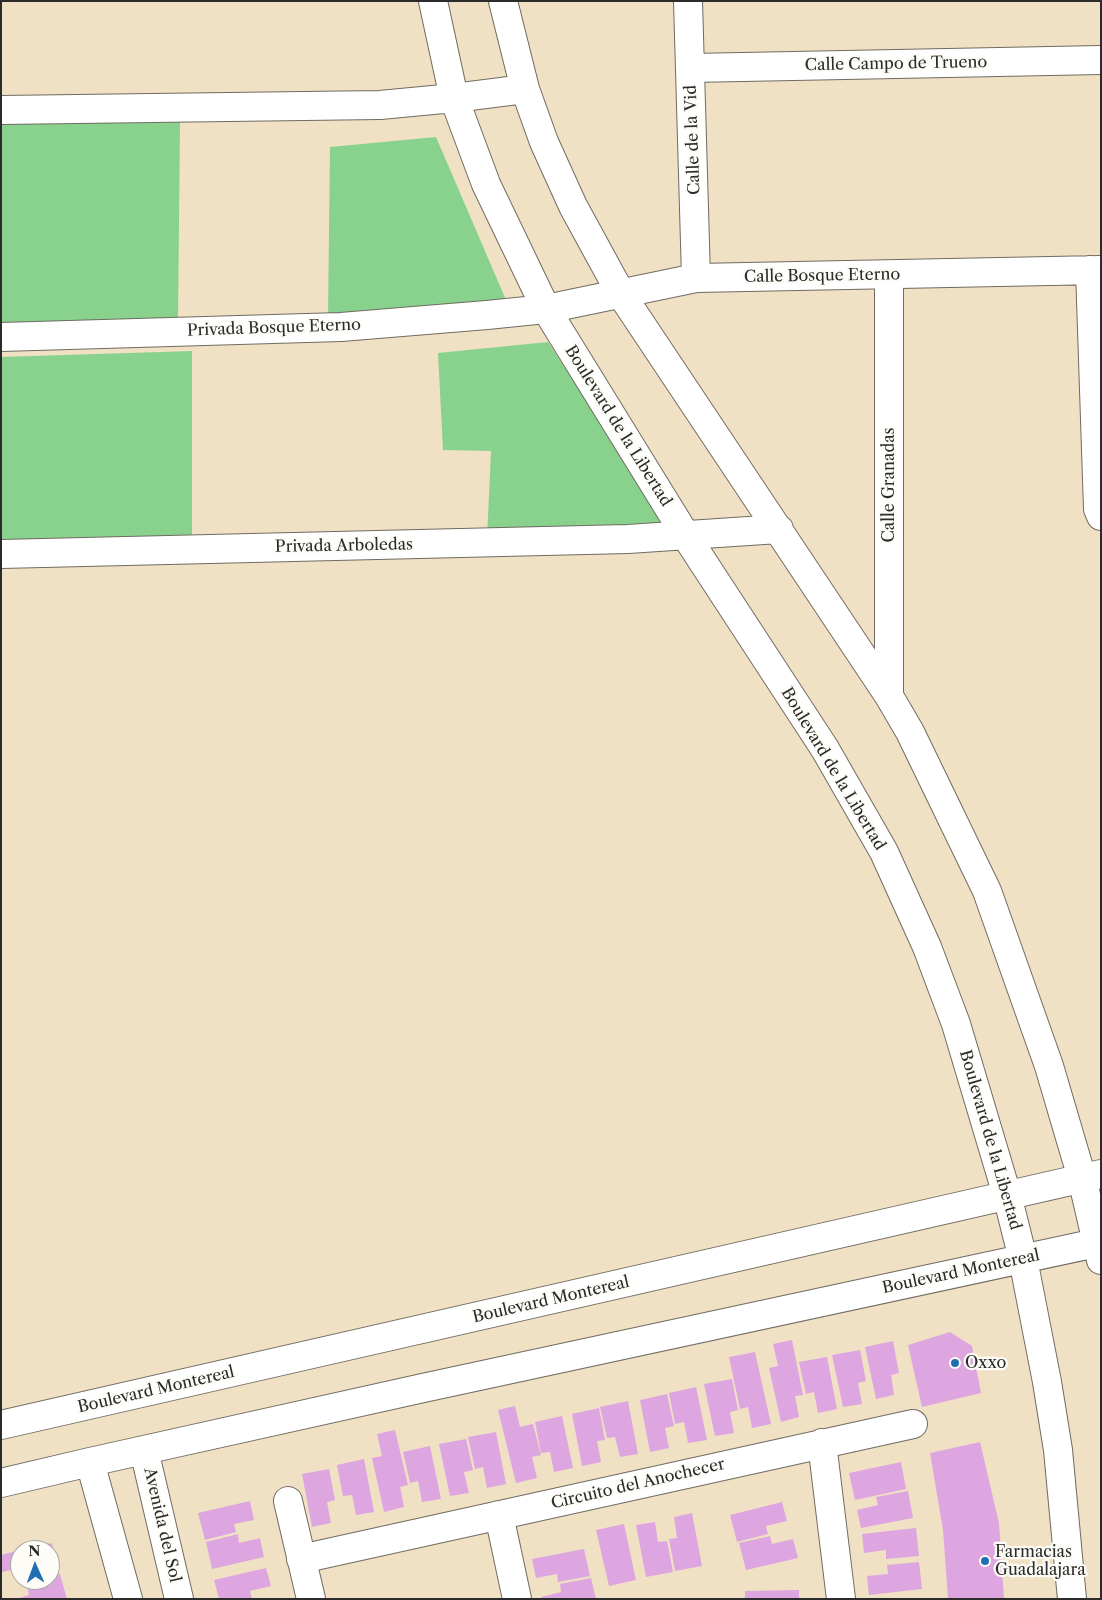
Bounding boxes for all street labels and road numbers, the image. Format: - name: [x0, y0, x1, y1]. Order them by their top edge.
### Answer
- street label: Calle Campo de Trueno: [805, 53, 987, 75]
- street label: Calle de la Vid: [681, 85, 705, 195]
- street label: Calle Bosque Eterno: [744, 265, 900, 287]
- street label: Privada Bosque Eterno: [187, 315, 361, 341]
- street label: Boulevard de la Libertad: [560, 342, 676, 510]
- street label: Calle Granadas: [879, 427, 899, 543]
- street label: Privada Arboledas: [275, 535, 413, 557]
- street label: Boulevard de la Libertad: [777, 684, 889, 854]
- street label: Boulevard de la Libertad: [955, 1048, 1025, 1232]
- street label: Boulevard Montereal: [881, 1246, 1041, 1298]
- street label: Boulevard Montereal: [471, 1273, 631, 1327]
- street label: Boulevard Montereal: [76, 1363, 236, 1417]
- street label: Circuito del Anochecer: [549, 1455, 727, 1513]
- street label: Avenida del Sol: [139, 1466, 185, 1584]

